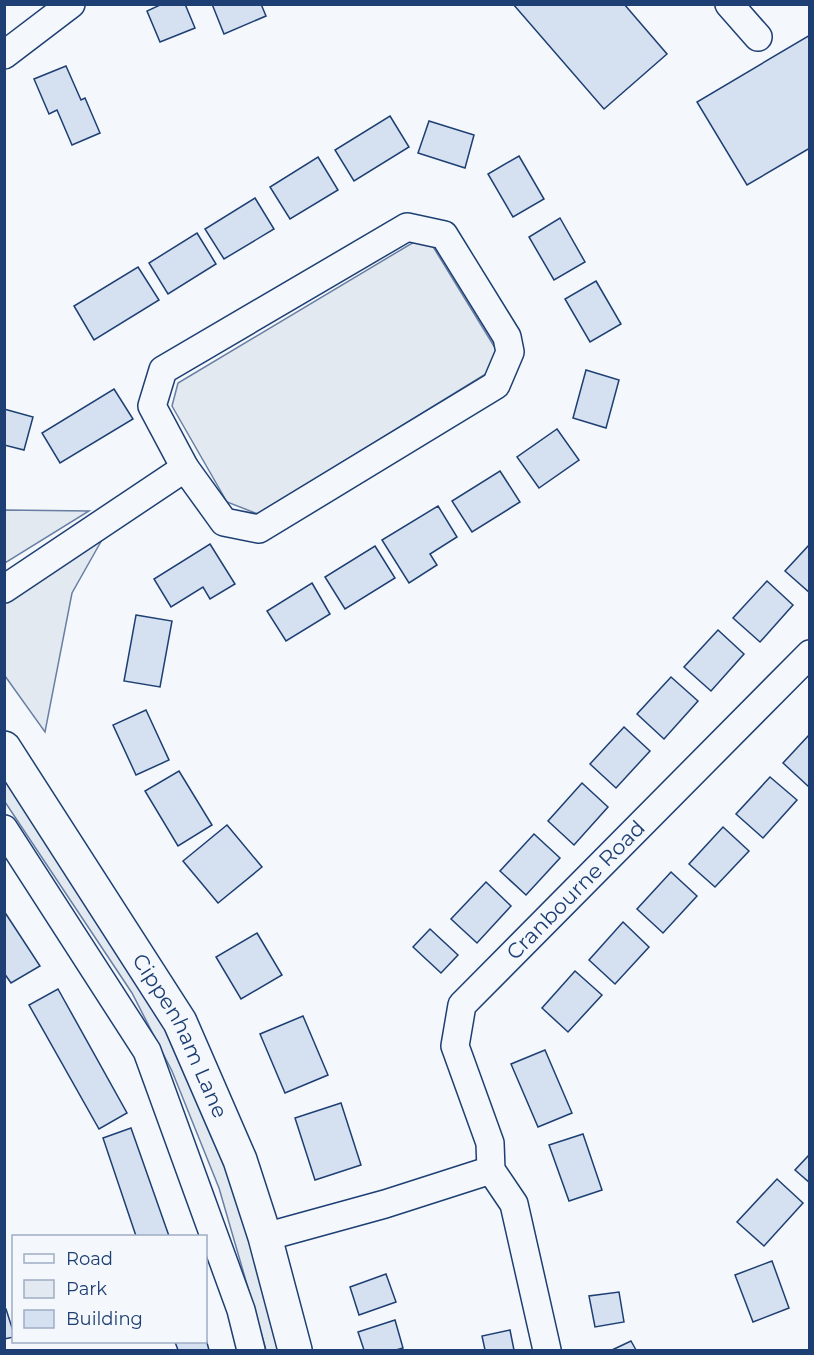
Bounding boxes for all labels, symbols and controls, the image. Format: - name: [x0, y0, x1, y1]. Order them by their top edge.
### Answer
- street label: Cranbourne Road: [501, 815, 650, 965]
- street label: Cippenham Lane: [127, 949, 233, 1122]
- legend: [12, 1235, 207, 1343]
- text: Road: [66, 1248, 113, 1270]
- text: Park: [66, 1278, 107, 1300]
- text: Building: [66, 1308, 143, 1330]

